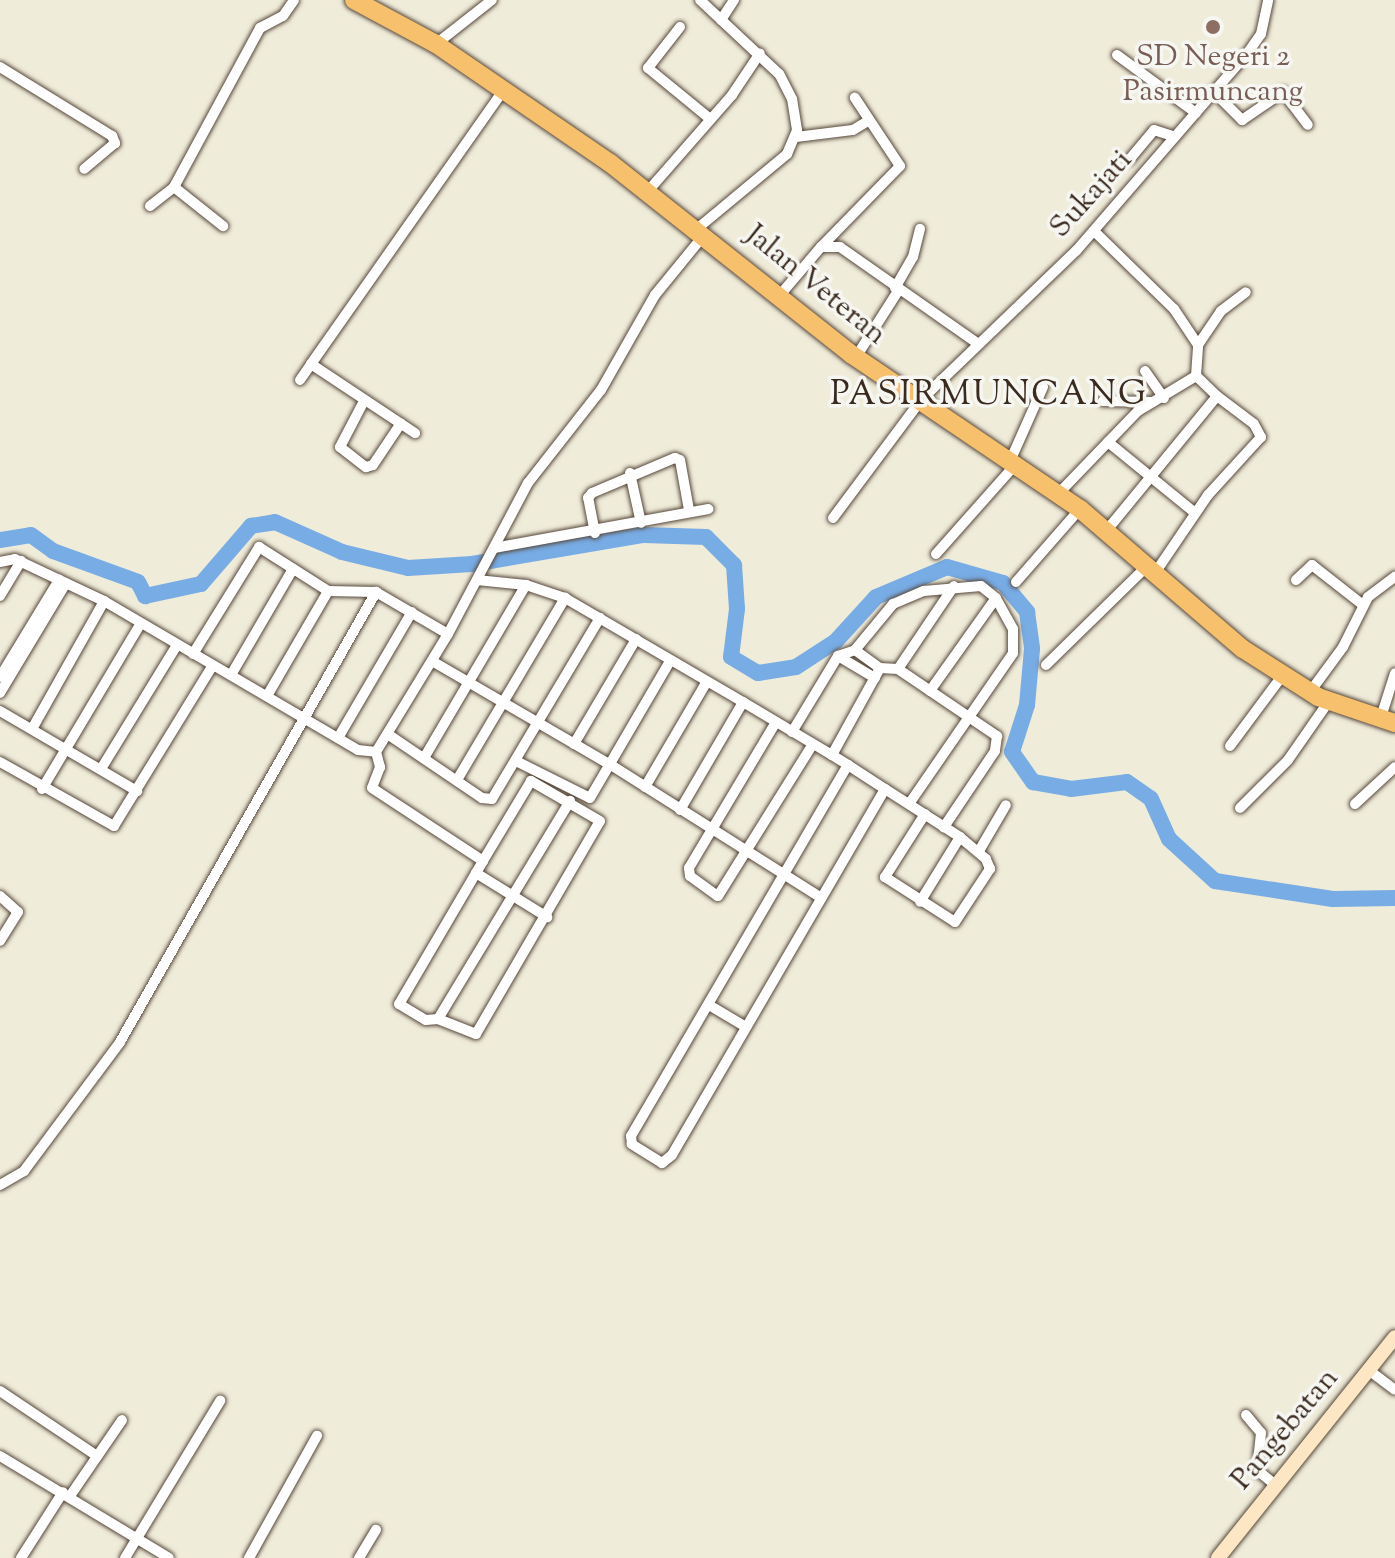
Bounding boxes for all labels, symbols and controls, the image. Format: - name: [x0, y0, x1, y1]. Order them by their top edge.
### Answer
- marker: SD Negeri 2 Pasirmuncang: [1204, 18, 1222, 36]
- place label: SD Negeri 2 Pasirmuncang: [1123, 40, 1303, 110]
- street label: Sukajati: [1043, 144, 1141, 246]
- street label: Jalan Veteran: [737, 218, 893, 354]
- district label: PASIRMUNCANG: [830, 376, 1148, 416]
- street label: Pangebatan: [1225, 1362, 1347, 1498]

